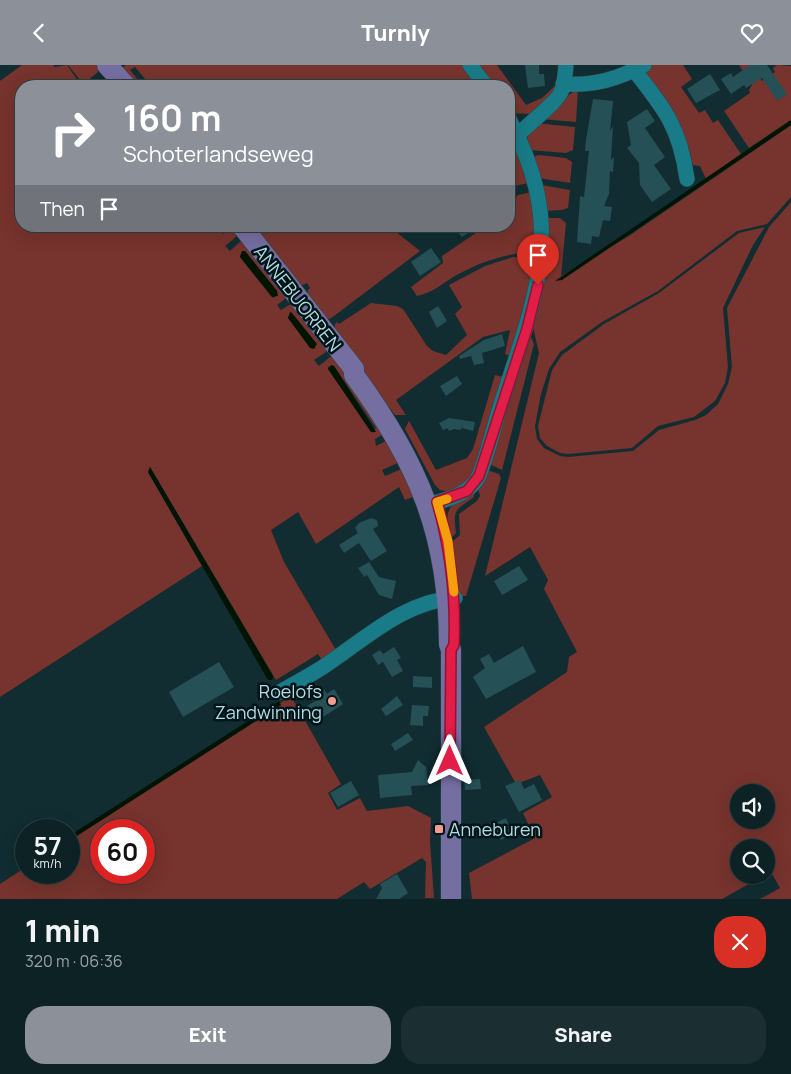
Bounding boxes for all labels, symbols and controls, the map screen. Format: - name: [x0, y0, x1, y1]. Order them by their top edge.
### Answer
- text: Turnly: [361, 18, 430, 48]
- icon: back: [25, 19, 53, 47]
- icon: heart: [738, 19, 766, 47]
- text: 160 m: [123, 94, 222, 142]
- icon: right: [40, 100, 105, 165]
- text: Schoterlandseweg: [123, 139, 314, 169]
- icon: arrive: [95, 195, 123, 223]
- text: Then: [40, 196, 85, 222]
- pin: [517, 234, 559, 285]
- street label: ANNEBUORREN: [249, 240, 347, 356]
- icon: arrive: [524, 241, 552, 269]
- place label: Roelofs Zandwinning: [215, 679, 322, 724]
- marker: Roelofs Zandwinning: [326, 695, 338, 707]
- position arrow: [423, 734, 475, 786]
- map controls: [730, 784, 775, 884]
- button: sound: [730, 784, 775, 829]
- place label: Anneburen: [449, 817, 541, 841]
- speed limit sign: 60: [90, 819, 155, 884]
- marker: Anneburen: [433, 823, 445, 835]
- text: 57: [34, 828, 62, 863]
- button: search: [730, 839, 775, 884]
- text: km/h: [34, 855, 61, 872]
- text: 1 min: [25, 910, 100, 951]
- button: close: [714, 916, 766, 968]
- text: 320 m · 06:36: [25, 950, 123, 972]
- button: Exit: [25, 1006, 391, 1064]
- button: Share: [401, 1006, 766, 1064]

